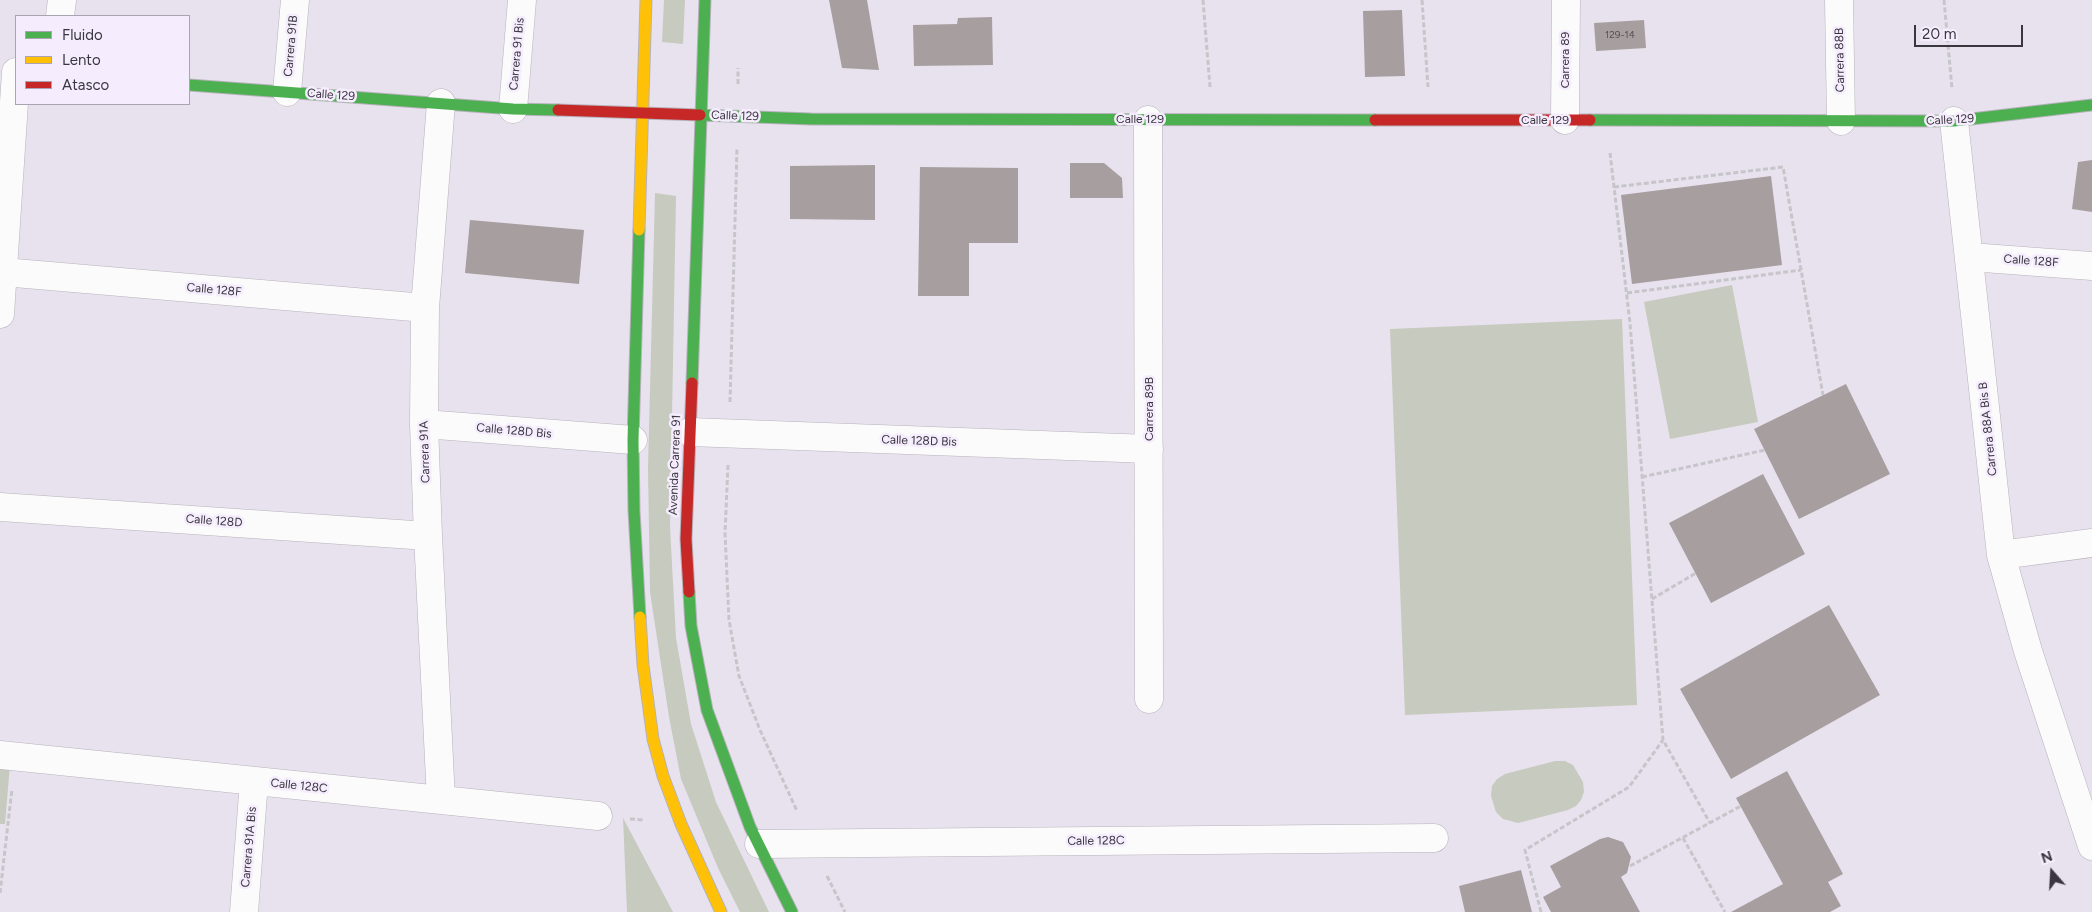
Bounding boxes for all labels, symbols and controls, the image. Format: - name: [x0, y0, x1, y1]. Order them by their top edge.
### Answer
- legend: [15, 15, 190, 105]
- street label: Carrera 91B: [281, 15, 301, 77]
- scale bar: [1917, 15, 2026, 47]
- street label: Carrera 91 Bis: [507, 17, 527, 91]
- text: 20 m: [1922, 25, 1956, 43]
- text: Fluido: [62, 26, 103, 44]
- street label: Carrera 88B: [1832, 28, 1848, 92]
- house number: 129-14: [1605, 29, 1635, 41]
- street label: Carrera 89: [1558, 32, 1572, 88]
- text: Lento: [62, 51, 101, 69]
- text: Atasco: [62, 76, 109, 94]
- street label: Calle 129: [307, 86, 355, 104]
- street label: Calle 129: [711, 108, 759, 124]
- street label: Calle 129: [1116, 112, 1164, 126]
- street label: Calle 129: [1926, 112, 1974, 128]
- street label: Calle 129: [1521, 113, 1569, 127]
- street label: Calle 128F: [2003, 252, 2059, 270]
- street label: Calle 128F: [186, 280, 242, 300]
- street label: Carrera 89B: [1142, 377, 1156, 441]
- street label: Carrera 88A Bis B: [1976, 381, 2000, 477]
- street label: Avenida Carrera 91: [666, 415, 684, 515]
- street label: Carrera 91A: [417, 421, 433, 483]
- street label: Calle 128D Bis: [476, 421, 552, 441]
- street label: Calle 128D Bis: [881, 432, 957, 450]
- street label: Calle 128D: [185, 512, 243, 530]
- street label: Calle 128C: [270, 776, 328, 796]
- street label: Carrera 91A Bis: [238, 806, 260, 888]
- street label: Calle 128C: [1067, 833, 1125, 849]
- north arrow: [2027, 847, 2077, 897]
- text: N: [2039, 848, 2055, 867]

